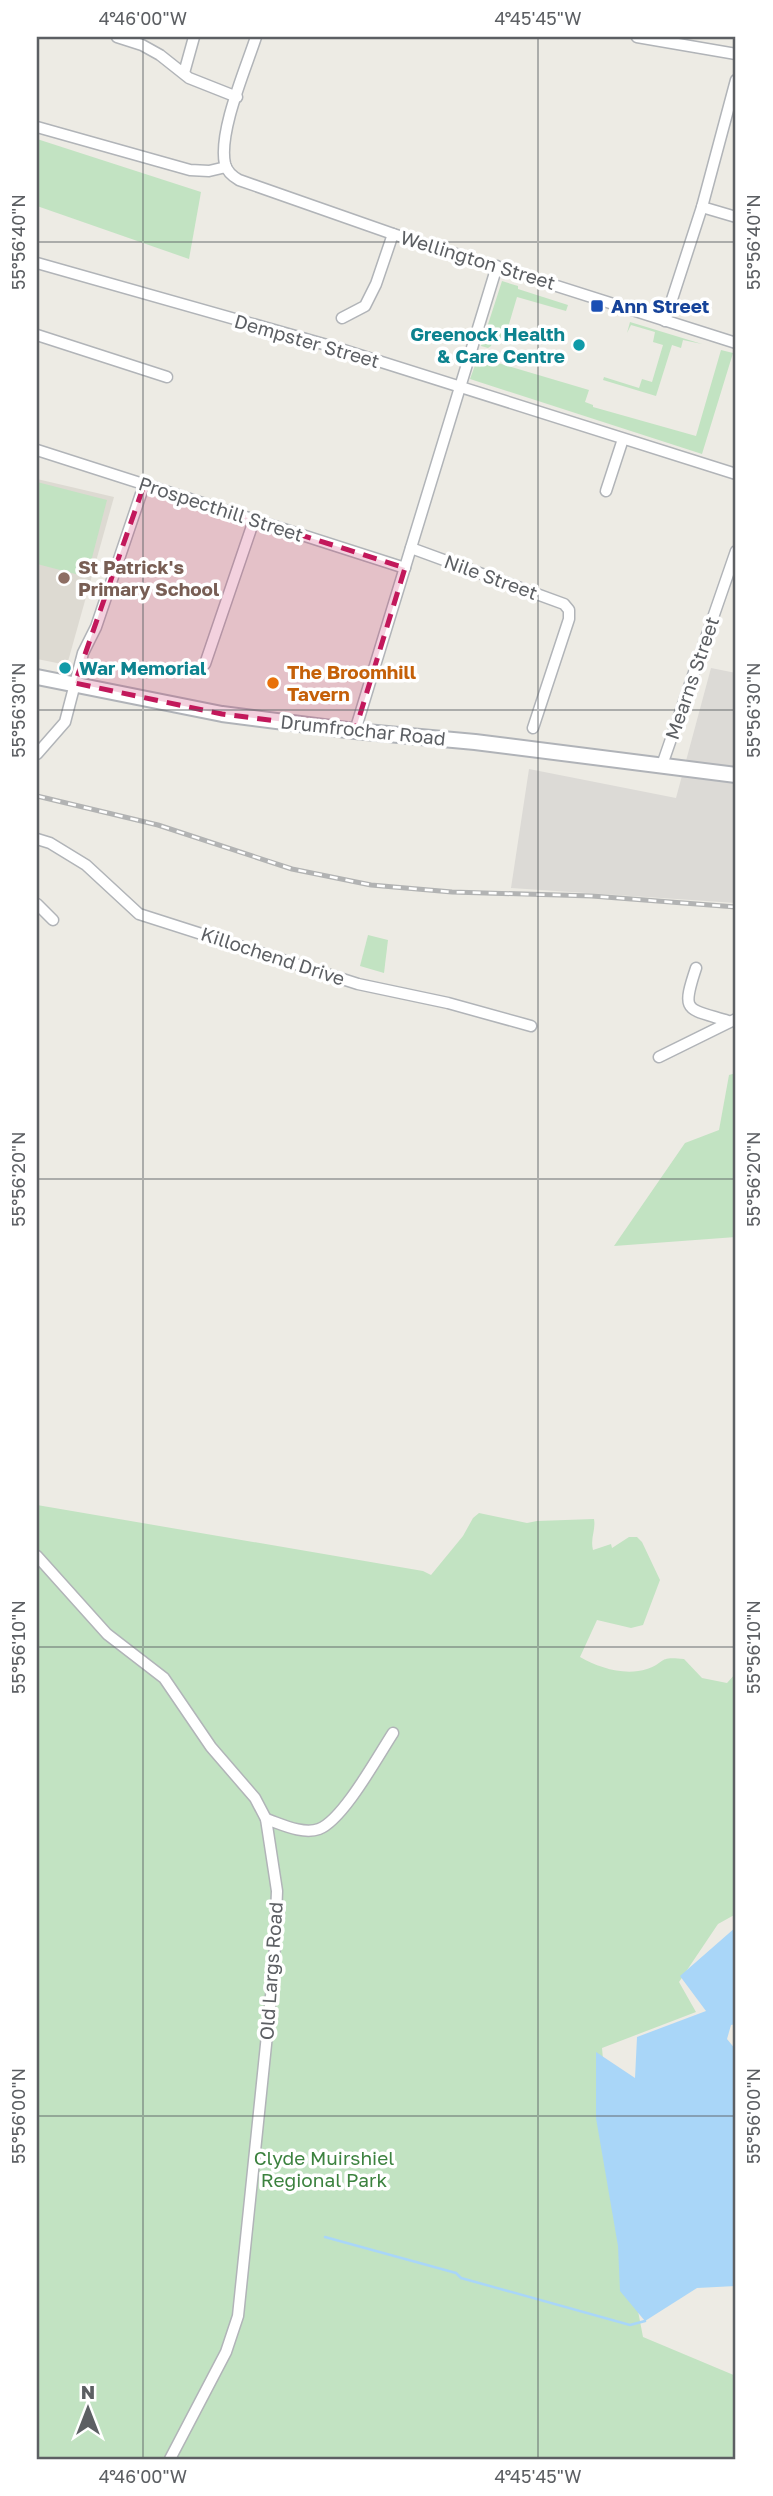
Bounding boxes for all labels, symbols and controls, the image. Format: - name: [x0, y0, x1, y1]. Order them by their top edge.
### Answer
- text: 4°46'00"W: [99, 7, 187, 29]
- text: 4°45'45"W: [495, 7, 581, 29]
- text: 55°56'40"N: [7, 194, 29, 290]
- text: 55°56'40"N: [742, 194, 764, 290]
- street label: Wellington Street: [398, 225, 558, 294]
- place label: Ann Street: [611, 294, 710, 317]
- marker: Ann Street: [589, 298, 605, 314]
- street label: Dempster Street: [232, 309, 382, 372]
- place label: Greenock Health & Care Centre: [410, 322, 565, 367]
- marker: Greenock Health & Care Centre: [571, 337, 587, 353]
- street label: Prospecthill Street: [136, 471, 306, 546]
- street label: Nile Street: [441, 549, 541, 604]
- place label: St Patrick's Primary School: [78, 555, 219, 600]
- marker: St Patrick's Primary School: [56, 570, 72, 586]
- street label: Mearns Street: [660, 613, 723, 742]
- place label: War Memorial: [79, 656, 206, 679]
- marker: War Memorial: [57, 660, 73, 676]
- place label: The Broomhill Tavern: [287, 660, 416, 705]
- text: 55°56'30"N: [7, 662, 29, 758]
- text: 55°56'30"N: [742, 662, 764, 758]
- marker: The Broomhill Tavern: [265, 675, 281, 691]
- street label: Drumfrochar Road: [279, 709, 447, 750]
- street label: Killochend Drive: [198, 921, 348, 990]
- text: 55°56'20"N: [7, 1131, 29, 1227]
- text: 55°56'20"N: [742, 1131, 764, 1227]
- text: 55°56'10"N: [7, 1600, 29, 1694]
- text: 55°56'10"N: [742, 1600, 764, 1694]
- street label: Old Largs Road: [254, 1901, 287, 2041]
- text: 55°56'00"N: [7, 2068, 29, 2164]
- text: 55°56'00"N: [742, 2068, 764, 2164]
- park label: Clyde Muirshiel Regional Park: [254, 2146, 394, 2191]
- north arrow: [52, 2374, 122, 2444]
- text: N: [81, 2380, 95, 2403]
- text: 4°46'00"W: [99, 2465, 187, 2487]
- text: 4°45'45"W: [495, 2465, 581, 2487]

